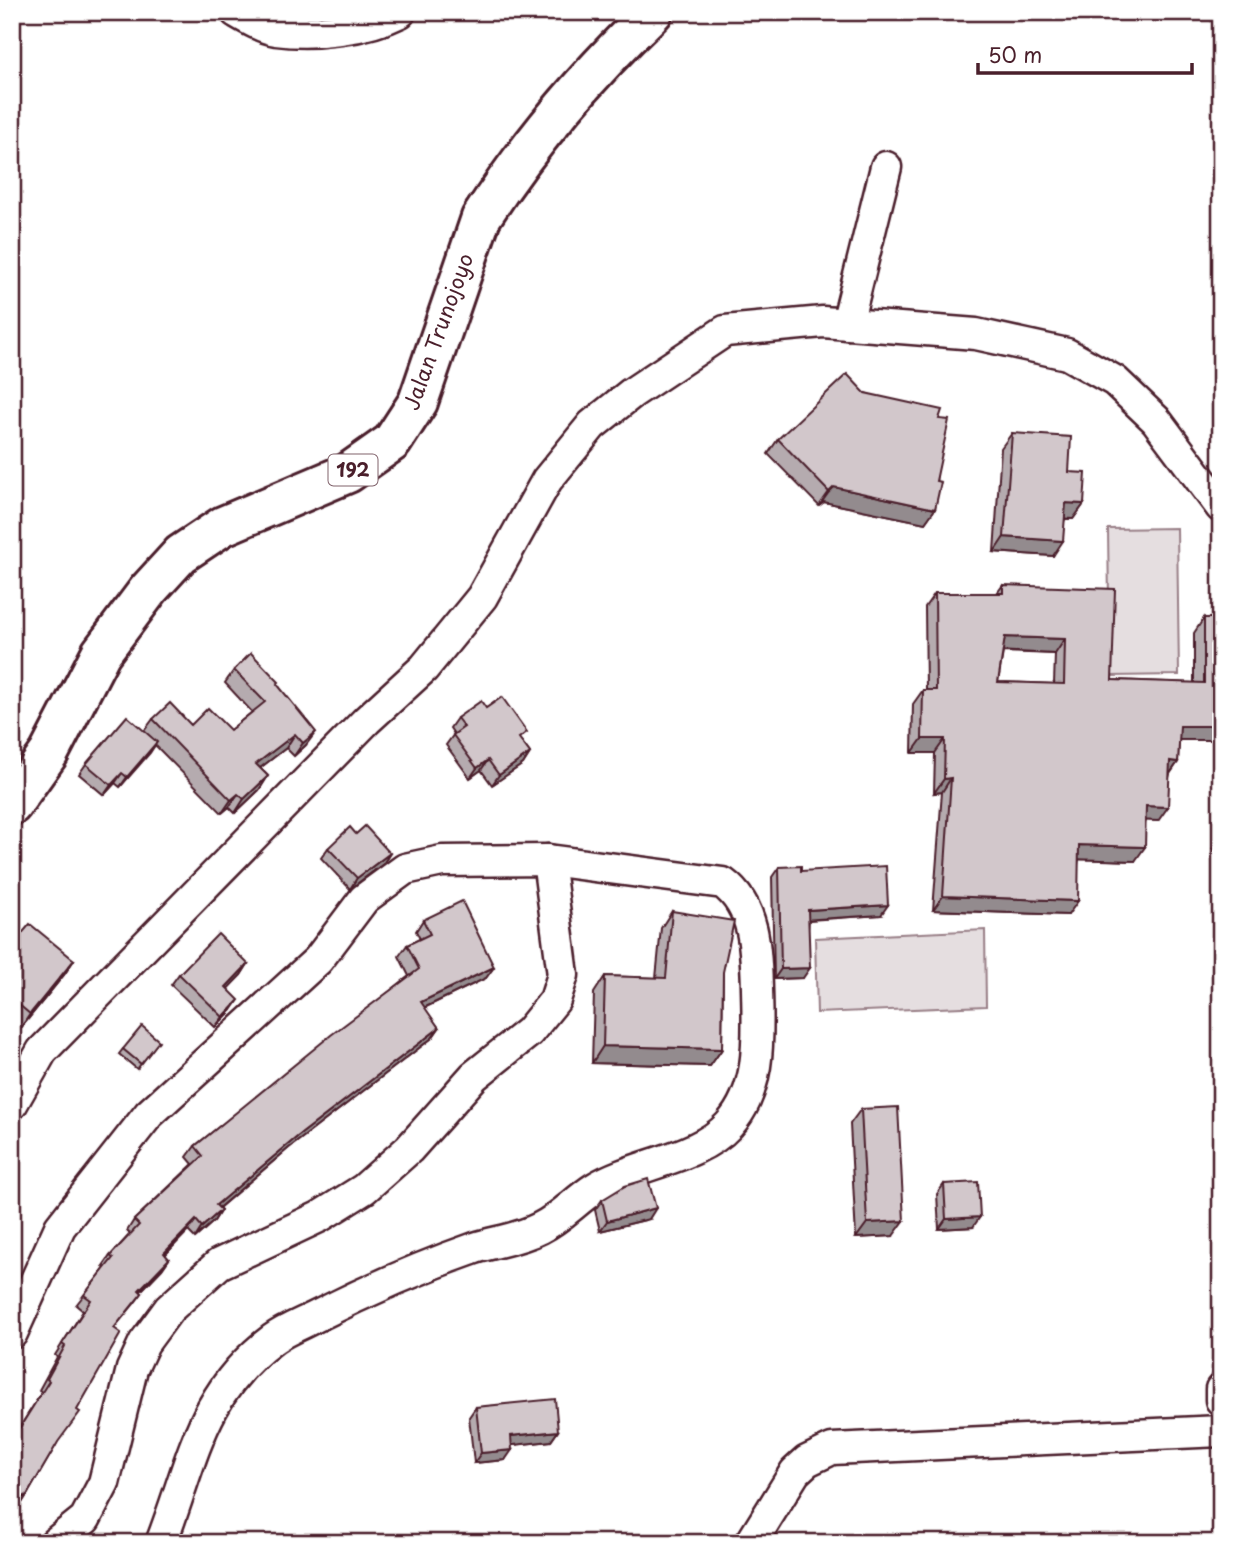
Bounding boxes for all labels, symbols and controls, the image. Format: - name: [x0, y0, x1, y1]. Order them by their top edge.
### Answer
- scale bar: [978, 32, 1191, 76]
- text: 50 m: [988, 38, 1042, 70]
- street label: Jalan Trunojoyo: [394, 248, 480, 414]
- road number: 192: [328, 454, 378, 485]

